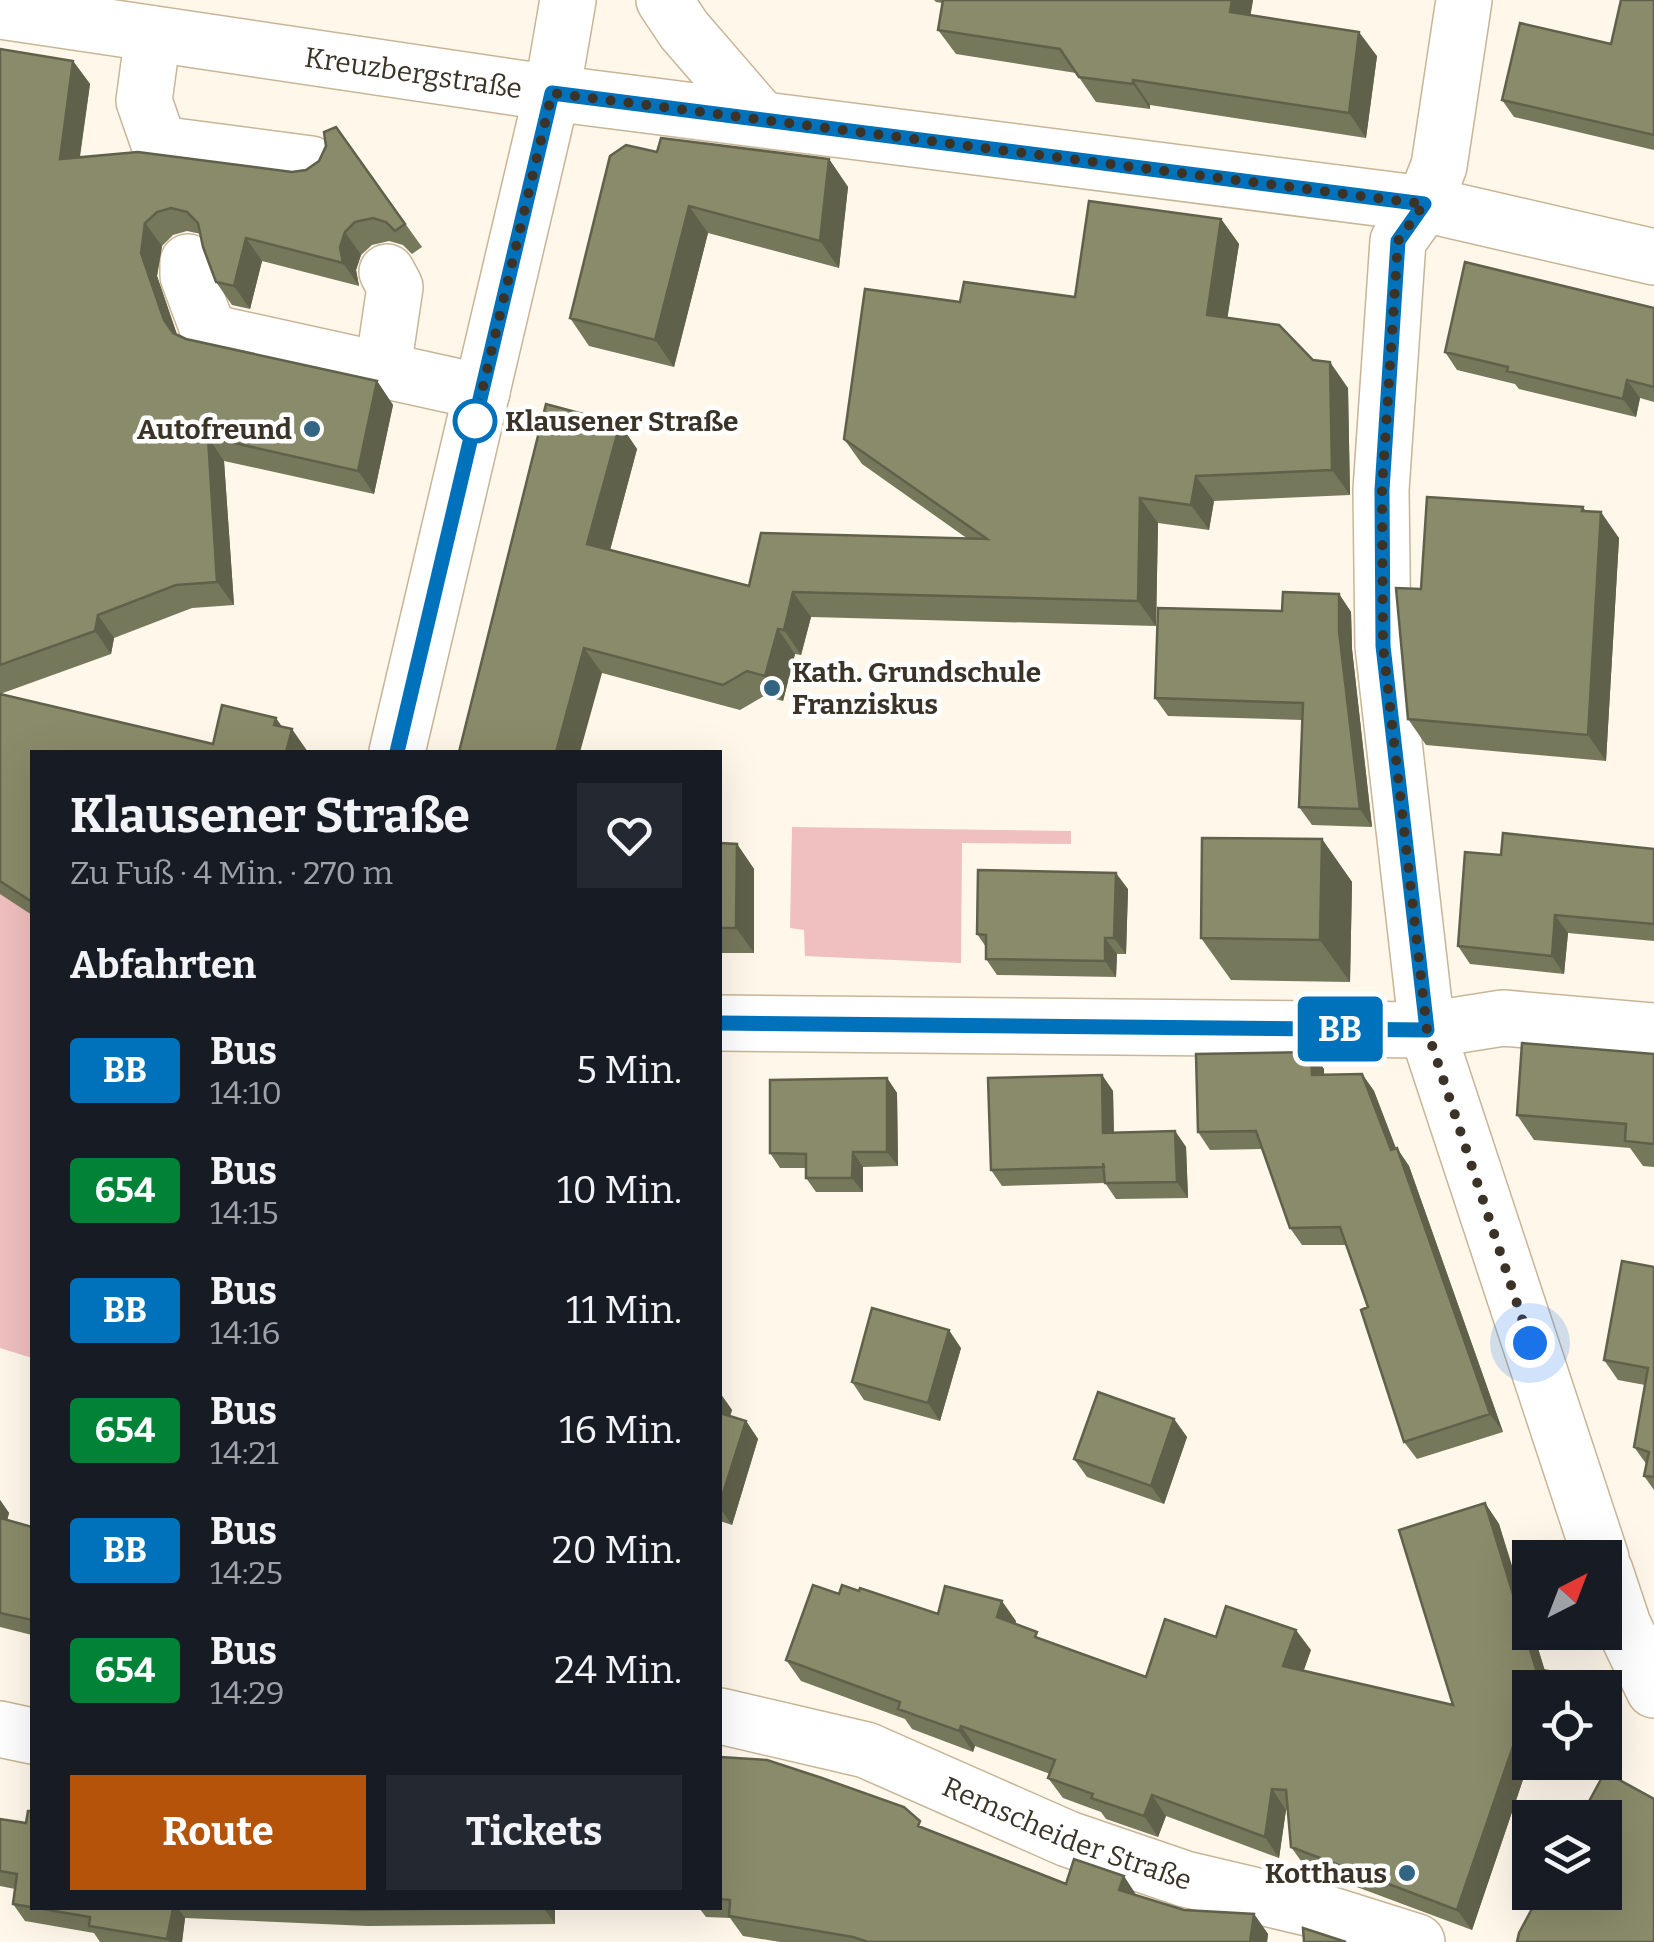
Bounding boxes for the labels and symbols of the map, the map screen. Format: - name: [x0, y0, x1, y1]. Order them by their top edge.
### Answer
- street label: Kreuzbergstraße: [302, 40, 524, 105]
- marker: Klausener Straße: [454, 400, 496, 442]
- place label: Klausener Straße: [505, 405, 738, 438]
- place label: Autofreund: [137, 413, 292, 446]
- marker: Autofreund: [301, 418, 323, 440]
- place label: Kath. Grundschule Franziskus: [792, 656, 1041, 721]
- marker: Kath. Grundschule Franziskus: [761, 677, 783, 699]
- line badge: BB: [1295, 996, 1385, 1062]
- your location: [1505, 1318, 1555, 1368]
- north arrow: [1512, 1540, 1622, 1650]
- street label: Remscheider Straße: [938, 1770, 1196, 1897]
- place label: Kotthaus: [1265, 1857, 1387, 1890]
- marker: Kotthaus: [1396, 1862, 1418, 1884]

